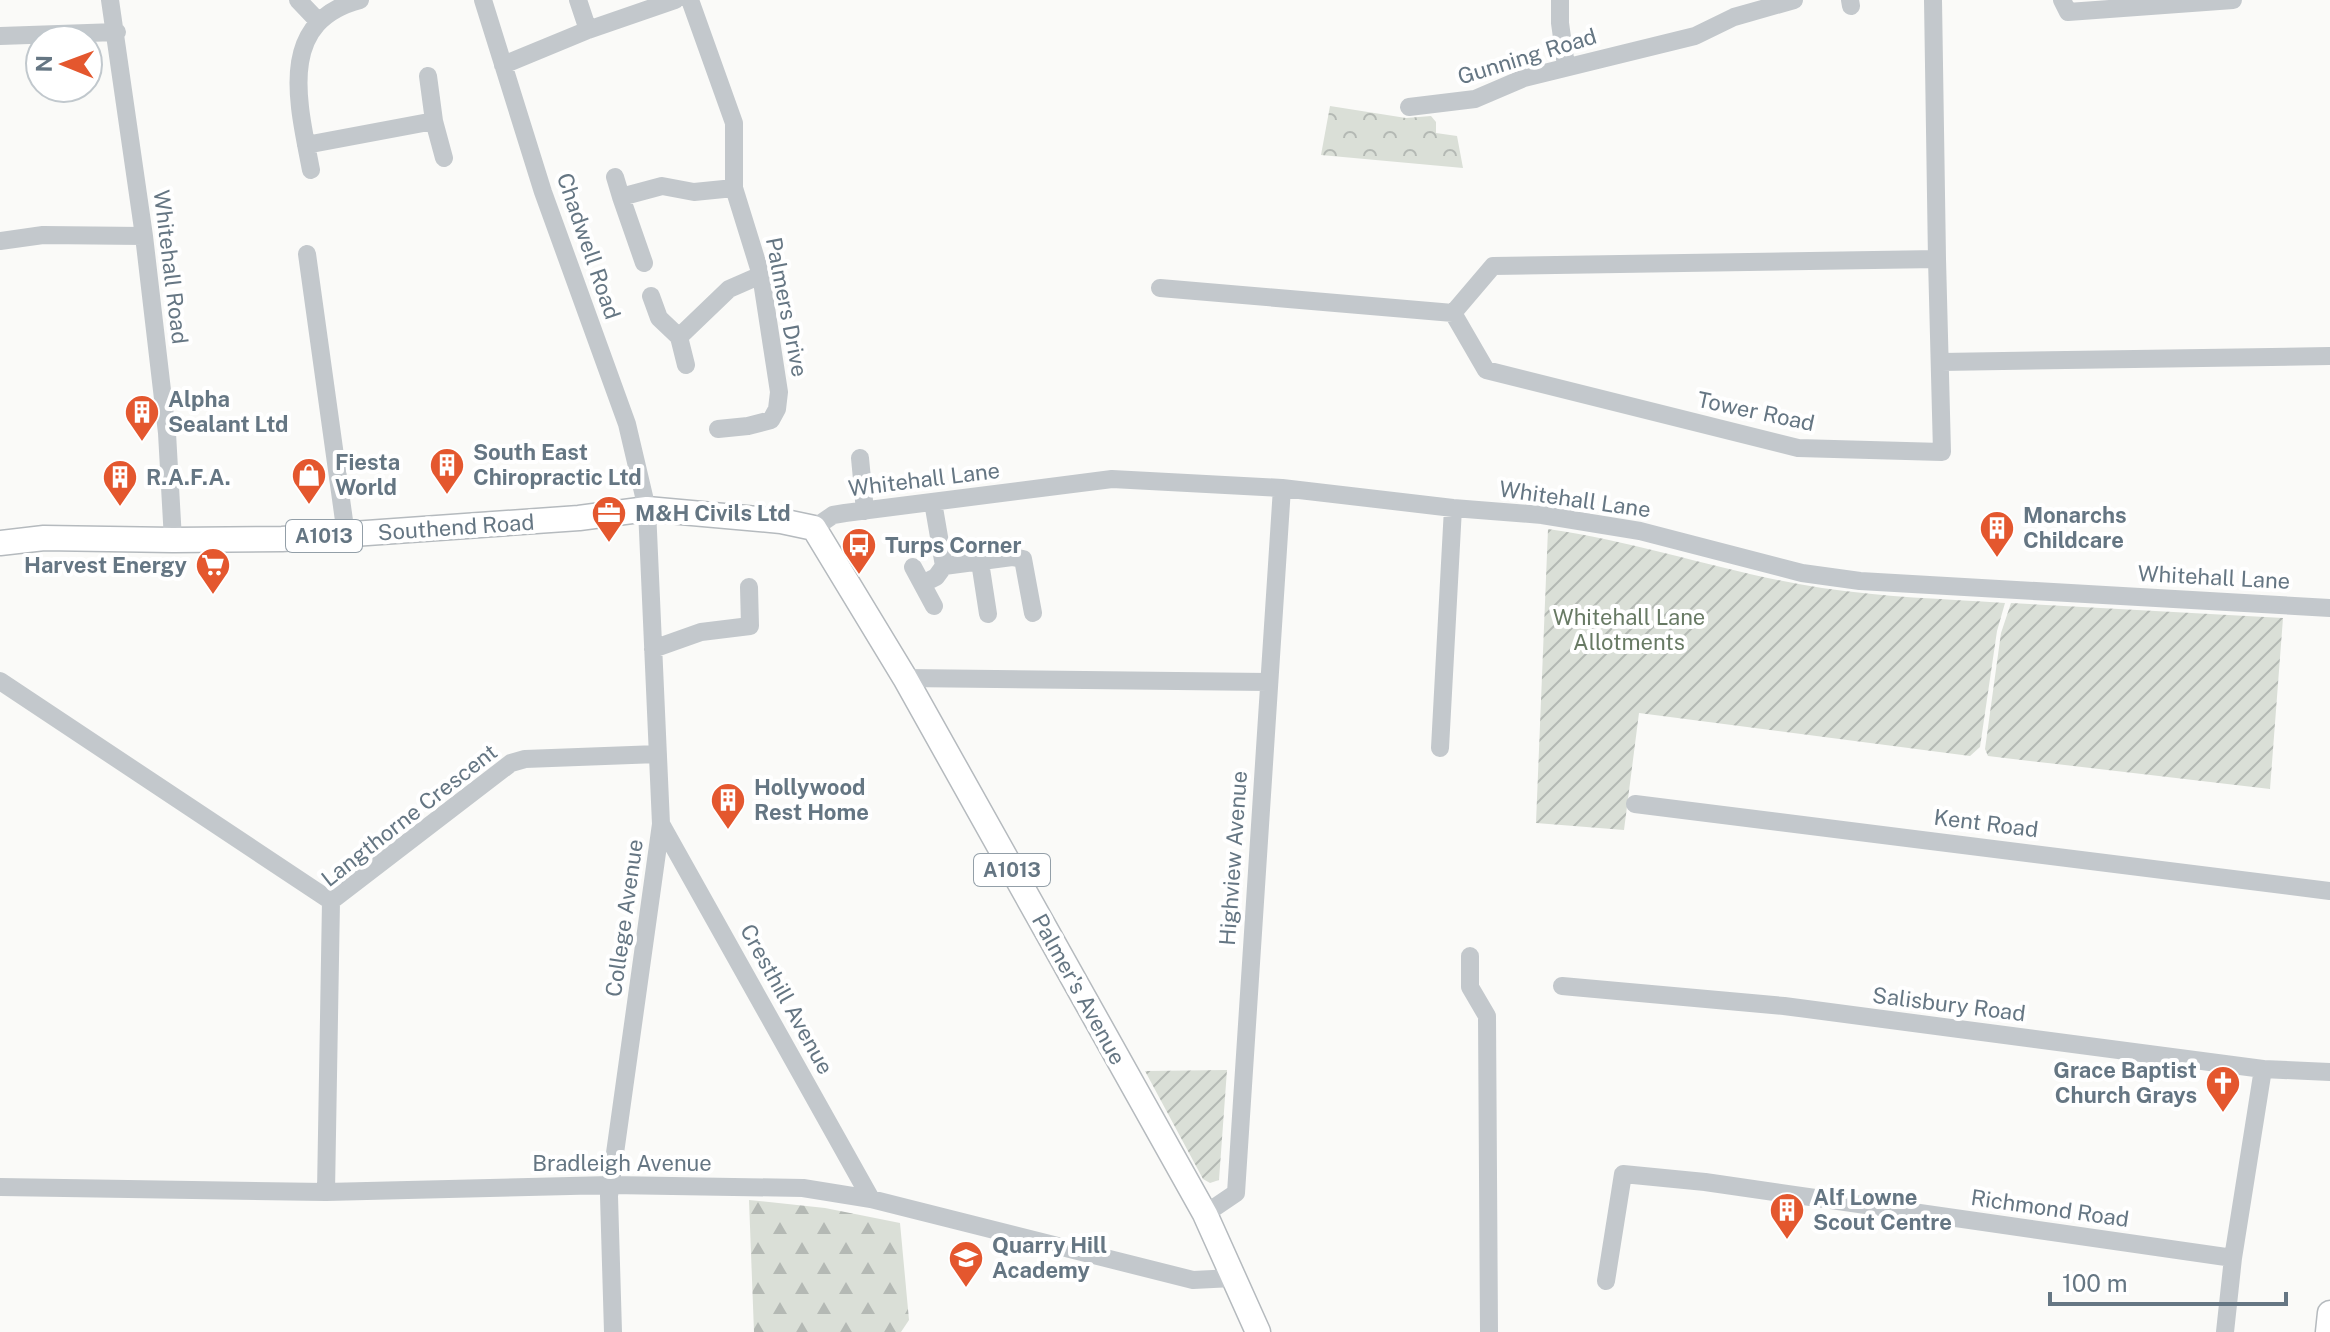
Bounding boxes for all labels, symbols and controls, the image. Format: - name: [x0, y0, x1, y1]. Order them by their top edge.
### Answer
- street label: Gunning Road: [1454, 23, 1600, 89]
- north arrow: [24, 24, 104, 104]
- text: N: [31, 55, 57, 72]
- street label: Chadwell Road: [552, 169, 626, 323]
- street label: Whitehall Road: [149, 188, 193, 346]
- street label: Palmers Drive: [761, 235, 813, 379]
- place label: Alpha Sealant Ltd: [168, 386, 289, 437]
- street label: Tower Road: [1695, 386, 1817, 436]
- building icon: Alpha Sealant Ltd: [123, 393, 161, 443]
- place label: South East Chiropractic Ltd: [473, 439, 642, 490]
- building icon: South East Chiropractic Ltd: [428, 446, 466, 496]
- place label: Fiesta World: [335, 449, 400, 500]
- shop icon: Fiesta World: [290, 456, 328, 506]
- street label: Whitehall Lane: [847, 457, 1001, 501]
- building icon: R.A.F.A.: [101, 458, 139, 508]
- place label: R.A.F.A.: [146, 464, 231, 490]
- street label: Whitehall Lane: [1498, 476, 1652, 522]
- office icon: M&H Civils Ltd: [590, 494, 628, 544]
- place label: M&H Civils Ltd: [635, 500, 791, 526]
- place label: Monarchs Childcare: [2023, 502, 2127, 553]
- street label: Southend Road: [377, 509, 535, 545]
- building icon: Monarchs Childcare: [1978, 509, 2016, 559]
- road number: A1013: [286, 520, 362, 552]
- bus stop icon: Turps Corner: [840, 526, 878, 576]
- place label: Turps Corner: [885, 532, 1022, 558]
- supermarket icon: Harvest Energy: [194, 546, 232, 596]
- place label: Harvest Energy: [24, 552, 188, 578]
- street label: Whitehall Lane: [2137, 560, 2291, 594]
- park label: Whitehall Lane Allotments: [1553, 604, 1705, 655]
- street label: Langthorne Crescent: [316, 738, 502, 892]
- street label: Highview Avenue: [1214, 770, 1252, 946]
- place label: Hollywood Rest Home: [754, 774, 869, 825]
- building icon: Hollywood Rest Home: [709, 781, 747, 831]
- street label: Kent Road: [1932, 804, 2040, 842]
- street label: College Avenue: [600, 837, 648, 999]
- road number: A1013: [974, 854, 1050, 886]
- street label: Palmer's Avenue: [1027, 909, 1131, 1069]
- street label: Cresthill Avenue: [735, 919, 839, 1079]
- street label: Salisbury Road: [1871, 982, 2027, 1026]
- place label: Grace Baptist Church Grays: [2053, 1057, 2197, 1108]
- church icon: Grace Baptist Church Grays: [2204, 1064, 2242, 1114]
- street label: Bradleigh Avenue: [532, 1150, 712, 1176]
- place label: Alf Lowne Scout Centre: [1813, 1184, 1952, 1235]
- street label: Richmond Road: [1969, 1184, 2131, 1232]
- building icon: Alf Lowne Scout Centre: [1768, 1191, 1806, 1241]
- place label: Quarry Hill Academy: [992, 1232, 1107, 1283]
- school or university icon: Quarry Hill Academy: [947, 1239, 985, 1289]
- scale bar: [2050, 1256, 2286, 1306]
- text: 100 m: [2062, 1269, 2128, 1297]

